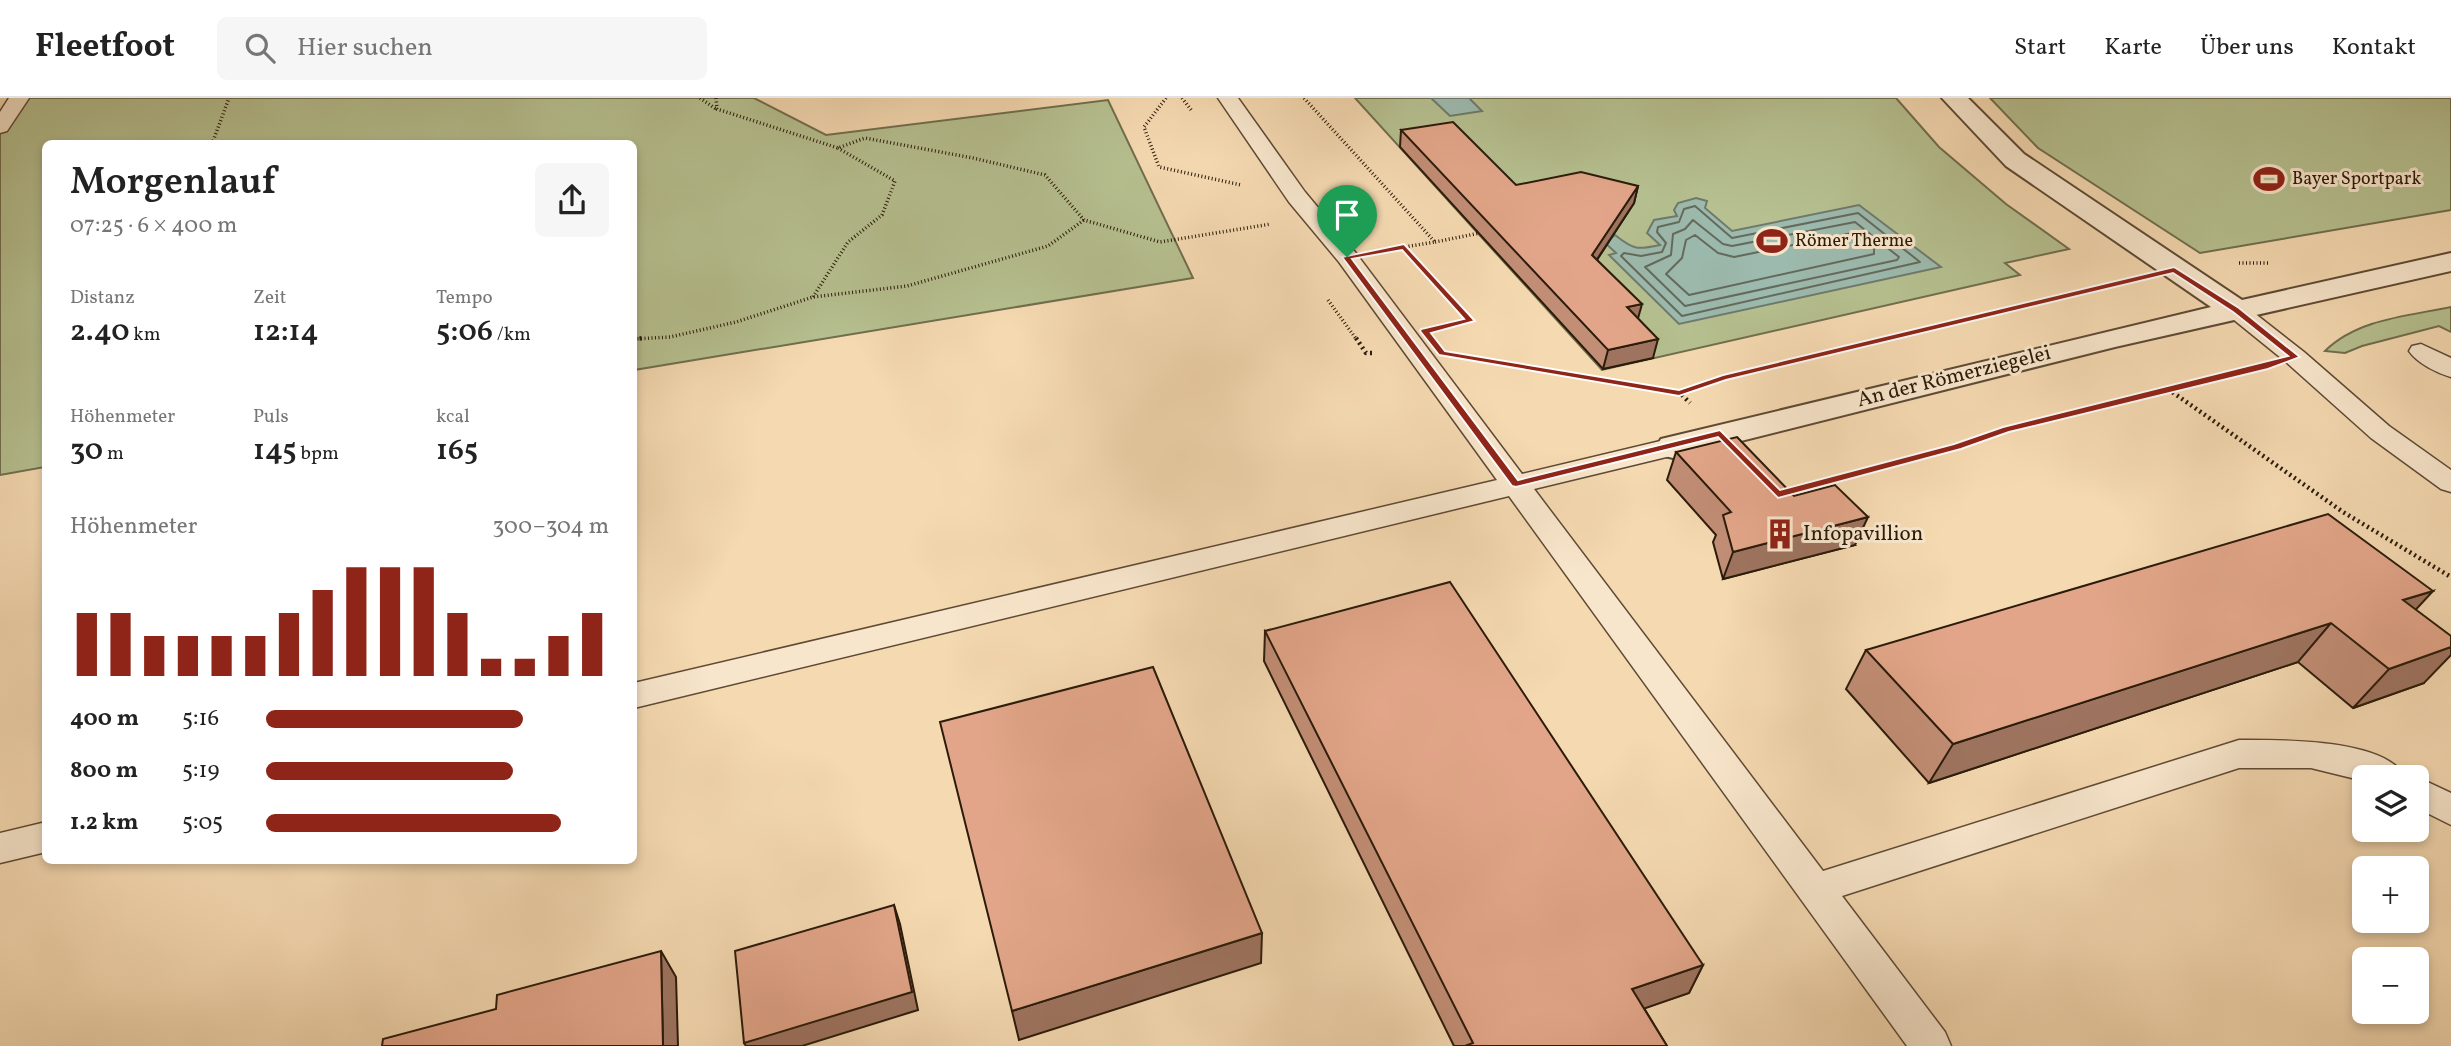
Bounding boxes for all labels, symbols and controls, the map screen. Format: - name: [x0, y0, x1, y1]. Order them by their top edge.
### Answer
- search box: [217, 17, 707, 80]
- text: Fleetfoot: [35, 25, 175, 71]
- icon: search: [241, 29, 279, 67]
- text: Hier suchen: [297, 30, 433, 66]
- text: Start: [2014, 31, 2066, 65]
- text: Karte: [2104, 31, 2162, 65]
- text: Über uns: [2200, 31, 2294, 65]
- text: Kontakt: [2332, 31, 2416, 65]
- text: Morgenlauf: [70, 157, 276, 210]
- sports icon: Bayer Sportpark: [2252, 162, 2286, 196]
- button: share: [535, 163, 609, 237]
- place label: Bayer Sportpark: [2292, 167, 2421, 192]
- pin: [1317, 185, 1377, 257]
- icon: arrive: [1328, 196, 1366, 234]
- text: 07:25 · 6 × 400 m: [70, 210, 237, 242]
- sports icon: Römer Therme: [1755, 224, 1789, 258]
- place label: Römer Therme: [1795, 229, 1913, 254]
- text: Distanz: [70, 285, 135, 311]
- text: Zeit: [253, 285, 286, 311]
- text: Tempo: [436, 285, 493, 311]
- text: 2.40: [70, 311, 130, 353]
- text: 12:14: [253, 311, 319, 353]
- text: 5:06: [436, 311, 493, 353]
- text: km: [130, 322, 161, 348]
- text: /km: [493, 322, 531, 348]
- street label: An der Römerziegelei: [1854, 339, 2054, 415]
- text: Höhenmeter: [70, 404, 175, 430]
- text: Puls: [253, 404, 289, 430]
- text: kcal: [436, 404, 470, 430]
- text: 30: [70, 430, 103, 472]
- text: 145: [253, 430, 297, 472]
- text: 165: [436, 430, 478, 472]
- text: m: [103, 441, 124, 467]
- text: bpm: [297, 441, 339, 467]
- text: Höhenmeter: [70, 511, 197, 543]
- text: 300–304 m: [493, 511, 609, 543]
- building icon: Infopavillion: [1763, 517, 1797, 551]
- place label: Infopavillion: [1803, 520, 1923, 549]
- text: 400 m: [70, 703, 139, 735]
- text: 5:16: [182, 703, 219, 735]
- text: 800 m: [70, 755, 138, 787]
- text: 5:19: [182, 755, 219, 787]
- map controls: [2352, 765, 2429, 1024]
- button: layers: [2352, 765, 2429, 842]
- text: 1.2 km: [70, 807, 139, 839]
- text: 5:05: [182, 807, 223, 839]
- button: +: [2352, 856, 2429, 933]
- button: −: [2352, 947, 2429, 1024]

